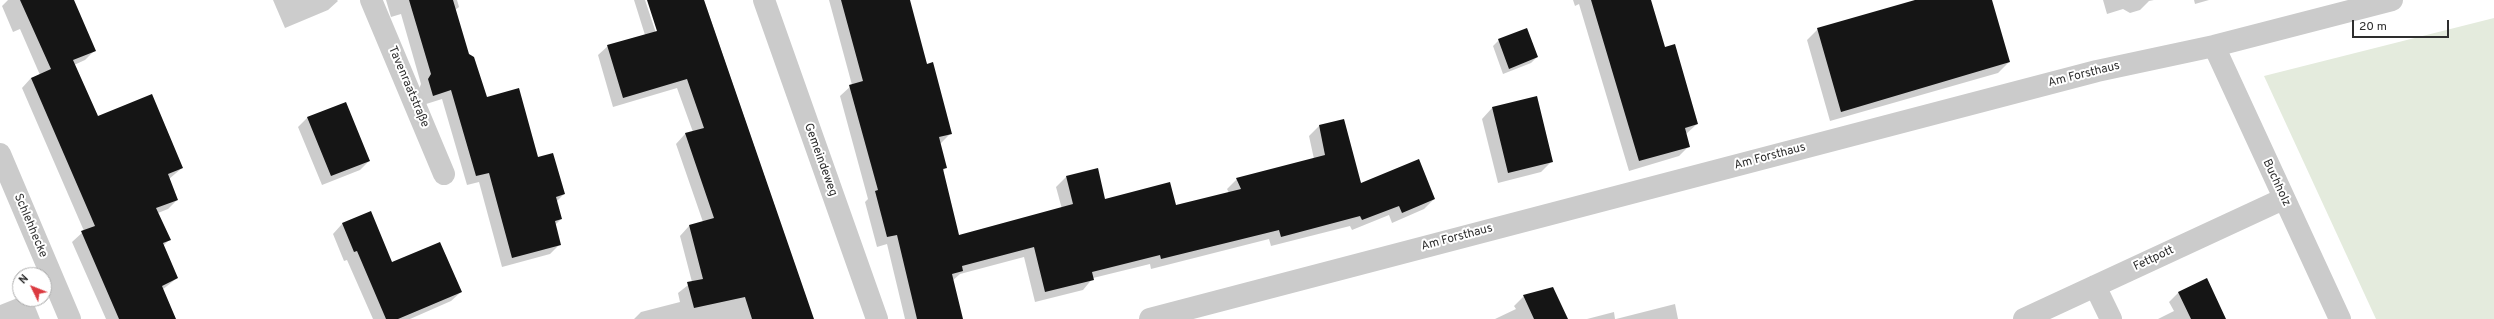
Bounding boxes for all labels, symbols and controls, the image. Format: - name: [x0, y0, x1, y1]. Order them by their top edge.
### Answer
- scale bar: [2354, 12, 2451, 38]
- text: 20 m: [2359, 19, 2387, 35]
- street label: Tavenraatstraße: [384, 44, 432, 130]
- street label: Am Forsthaus: [2047, 59, 2121, 91]
- street label: Gemeindeweg: [800, 122, 840, 198]
- street label: Am Forsthaus: [1733, 141, 1807, 173]
- street label: Buchholz: [2259, 157, 2293, 209]
- street label: Schlehhecke: [10, 192, 50, 260]
- street label: Am Forsthaus: [1420, 222, 1494, 254]
- street label: Fettpott: [2131, 243, 2177, 275]
- north arrow: [12, 267, 52, 307]
- text: N: [16, 272, 32, 287]

